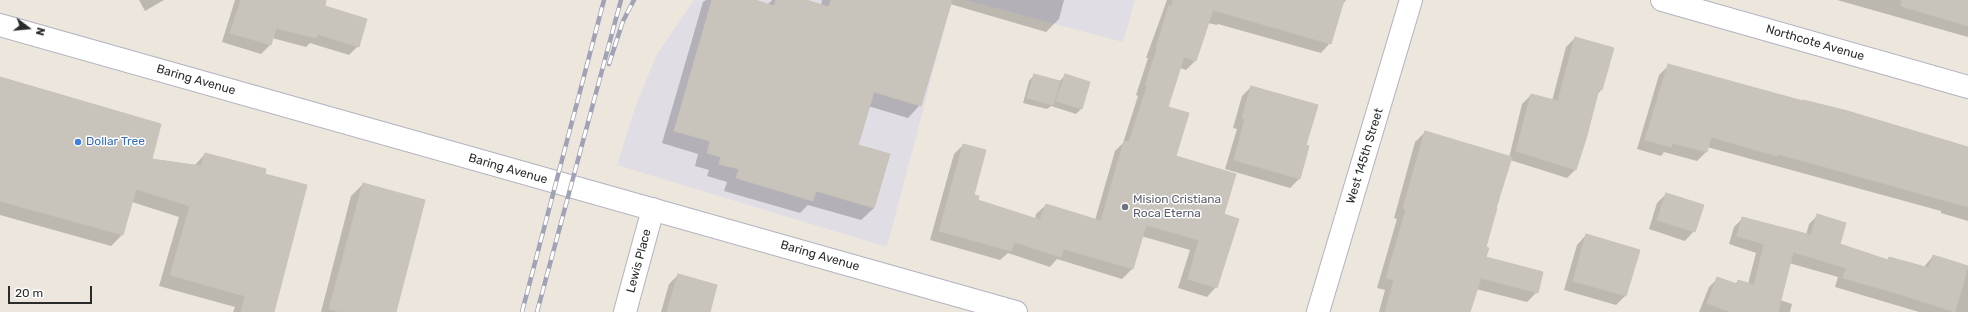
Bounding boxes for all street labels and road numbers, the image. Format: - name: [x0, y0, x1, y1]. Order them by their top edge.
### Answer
- street label: Northcote Avenue: [1764, 22, 1866, 64]
- street label: Baring Avenue: [155, 62, 237, 98]
- street label: West 145th Street: [1344, 106, 1386, 206]
- street label: Baring Avenue: [467, 151, 549, 187]
- street label: Lewis Place: [624, 228, 654, 294]
- street label: Baring Avenue: [779, 238, 861, 274]

